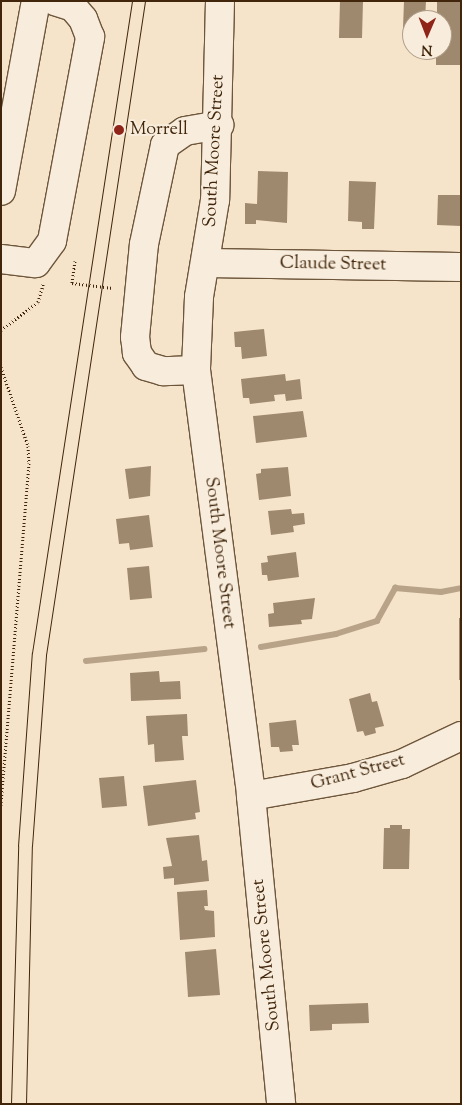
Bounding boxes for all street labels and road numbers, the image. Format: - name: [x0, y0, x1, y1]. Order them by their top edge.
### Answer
- street label: South Moore Street: [200, 74, 230, 228]
- street label: Claude Street: [279, 253, 387, 277]
- street label: South Moore Street: [199, 476, 239, 630]
- street label: Grant Street: [309, 750, 407, 796]
- street label: South Moore Street: [248, 878, 286, 1032]

